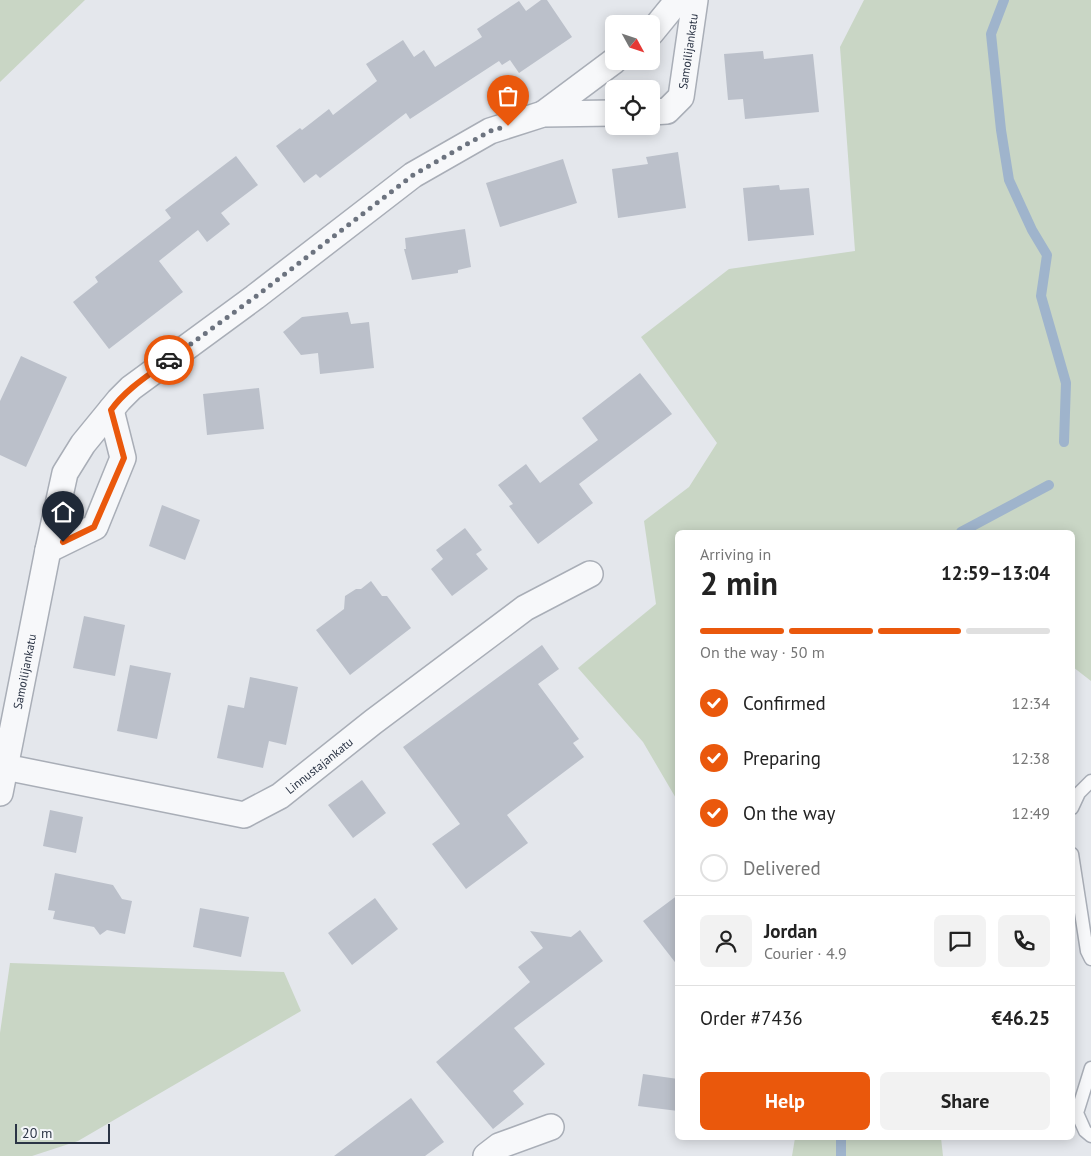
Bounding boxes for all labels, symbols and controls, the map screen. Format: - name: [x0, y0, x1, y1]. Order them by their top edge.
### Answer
- street label: Samoilijankatu: [675, 12, 700, 90]
- north arrow: [605, 15, 660, 70]
- map controls: [605, 15, 660, 135]
- pin: [487, 75, 529, 126]
- button: locate: [605, 80, 660, 135]
- icon: bag: [494, 82, 522, 110]
- courier: [144, 335, 194, 385]
- icon: car: [155, 346, 183, 374]
- pin: [42, 491, 84, 542]
- icon: home: [49, 498, 77, 526]
- text: Arriving in: [700, 544, 771, 564]
- text: 12:59–13:04: [941, 561, 1050, 585]
- text: 2 min: [700, 562, 778, 604]
- street label: Samoilijankatu: [9, 632, 39, 710]
- text: On the way · 50 m: [700, 642, 825, 662]
- icon: check: [700, 689, 728, 717]
- text: Confirmed: [743, 691, 826, 715]
- text: 12:34: [1012, 693, 1050, 713]
- street label: Linnustajankatu: [282, 734, 355, 797]
- icon: check: [700, 744, 728, 772]
- text: Preparing: [743, 746, 821, 770]
- text: 12:38: [1012, 748, 1050, 768]
- icon: check: [700, 799, 728, 827]
- text: On the way: [743, 801, 835, 825]
- text: 12:49: [1012, 803, 1050, 823]
- text: Delivered: [743, 856, 821, 880]
- button: person: [700, 915, 752, 967]
- button: chat: [934, 915, 986, 967]
- button: phone: [998, 915, 1050, 967]
- text: Jordan: [764, 919, 817, 943]
- text: Courier · 4.9: [764, 943, 847, 963]
- text: Order #7436: [700, 1006, 803, 1030]
- text: €46.25: [991, 1006, 1050, 1030]
- button: Help: [700, 1072, 870, 1130]
- button: Share: [880, 1072, 1050, 1130]
- scale bar: [15, 1121, 110, 1144]
- text: 20 m: [22, 1124, 52, 1142]

